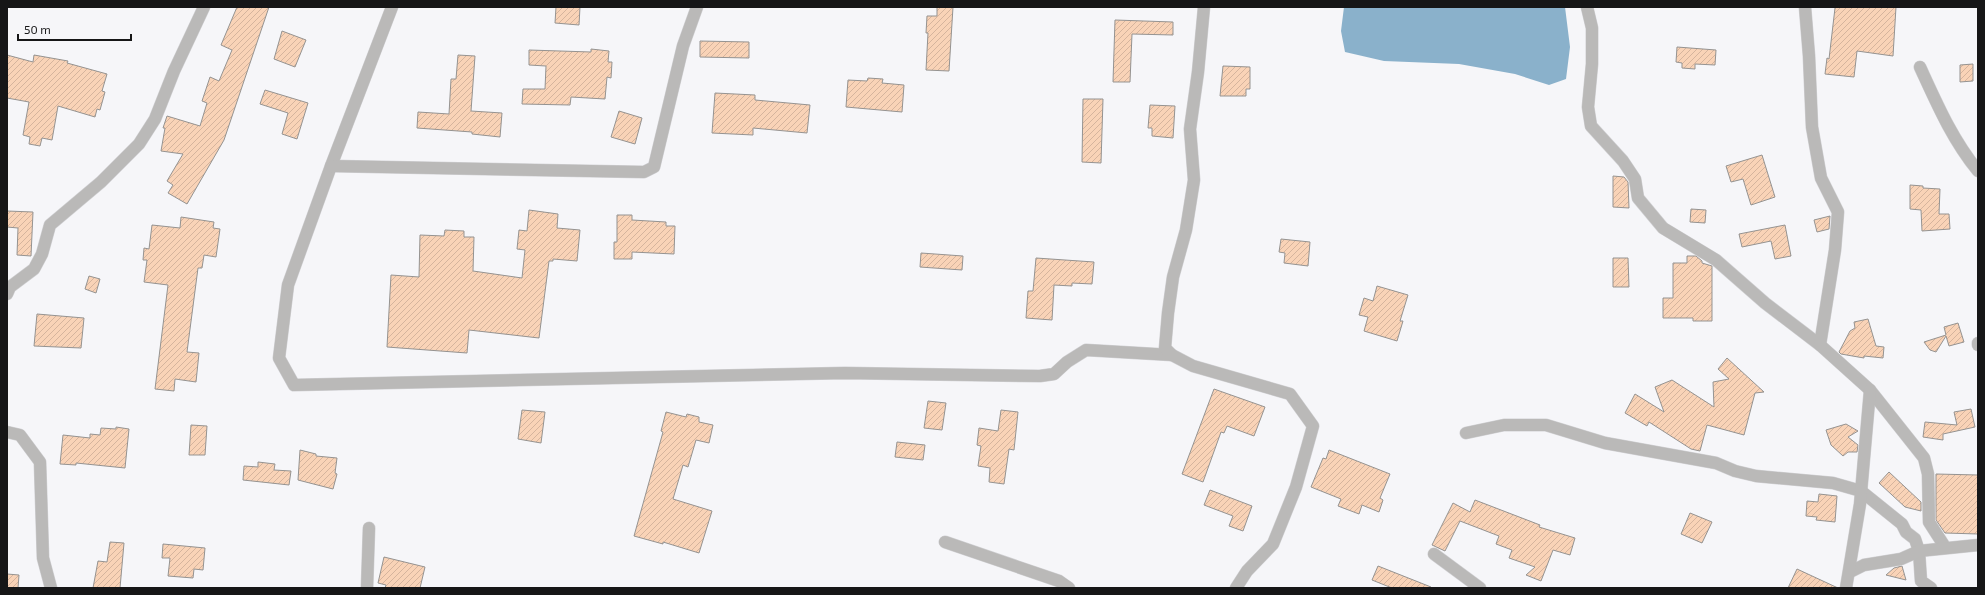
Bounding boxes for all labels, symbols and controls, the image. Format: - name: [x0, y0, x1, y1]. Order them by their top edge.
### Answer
- scale bar: [18, 16, 131, 42]
- text: 50 m: [24, 22, 51, 36]

